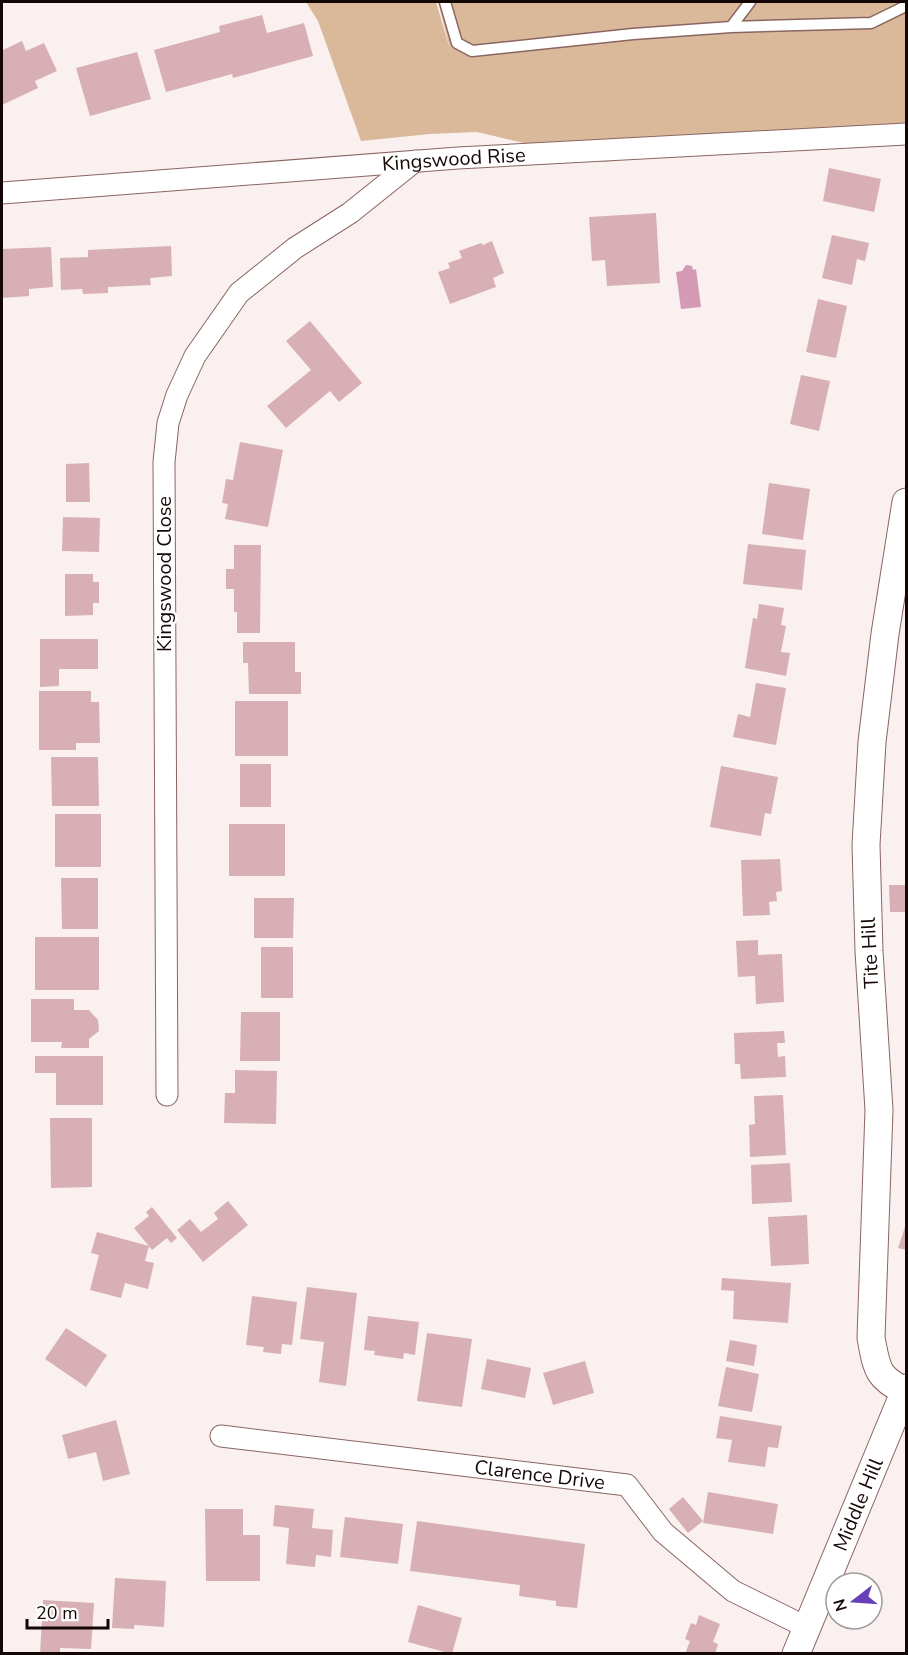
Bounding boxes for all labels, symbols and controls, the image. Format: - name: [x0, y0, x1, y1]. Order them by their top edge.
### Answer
- street label: Kingswood Rise: [381, 141, 526, 177]
- street label: Kingswood Close: [151, 496, 178, 652]
- street label: Tite Hill: [855, 917, 885, 989]
- street label: Clarence Drive: [473, 1453, 607, 1496]
- street label: Middle Hill: [827, 1454, 889, 1555]
- north arrow: [824, 1571, 884, 1631]
- scale bar: [27, 1592, 108, 1630]
- text: N: [828, 1596, 853, 1614]
- text: 20 m: [36, 1601, 78, 1625]

